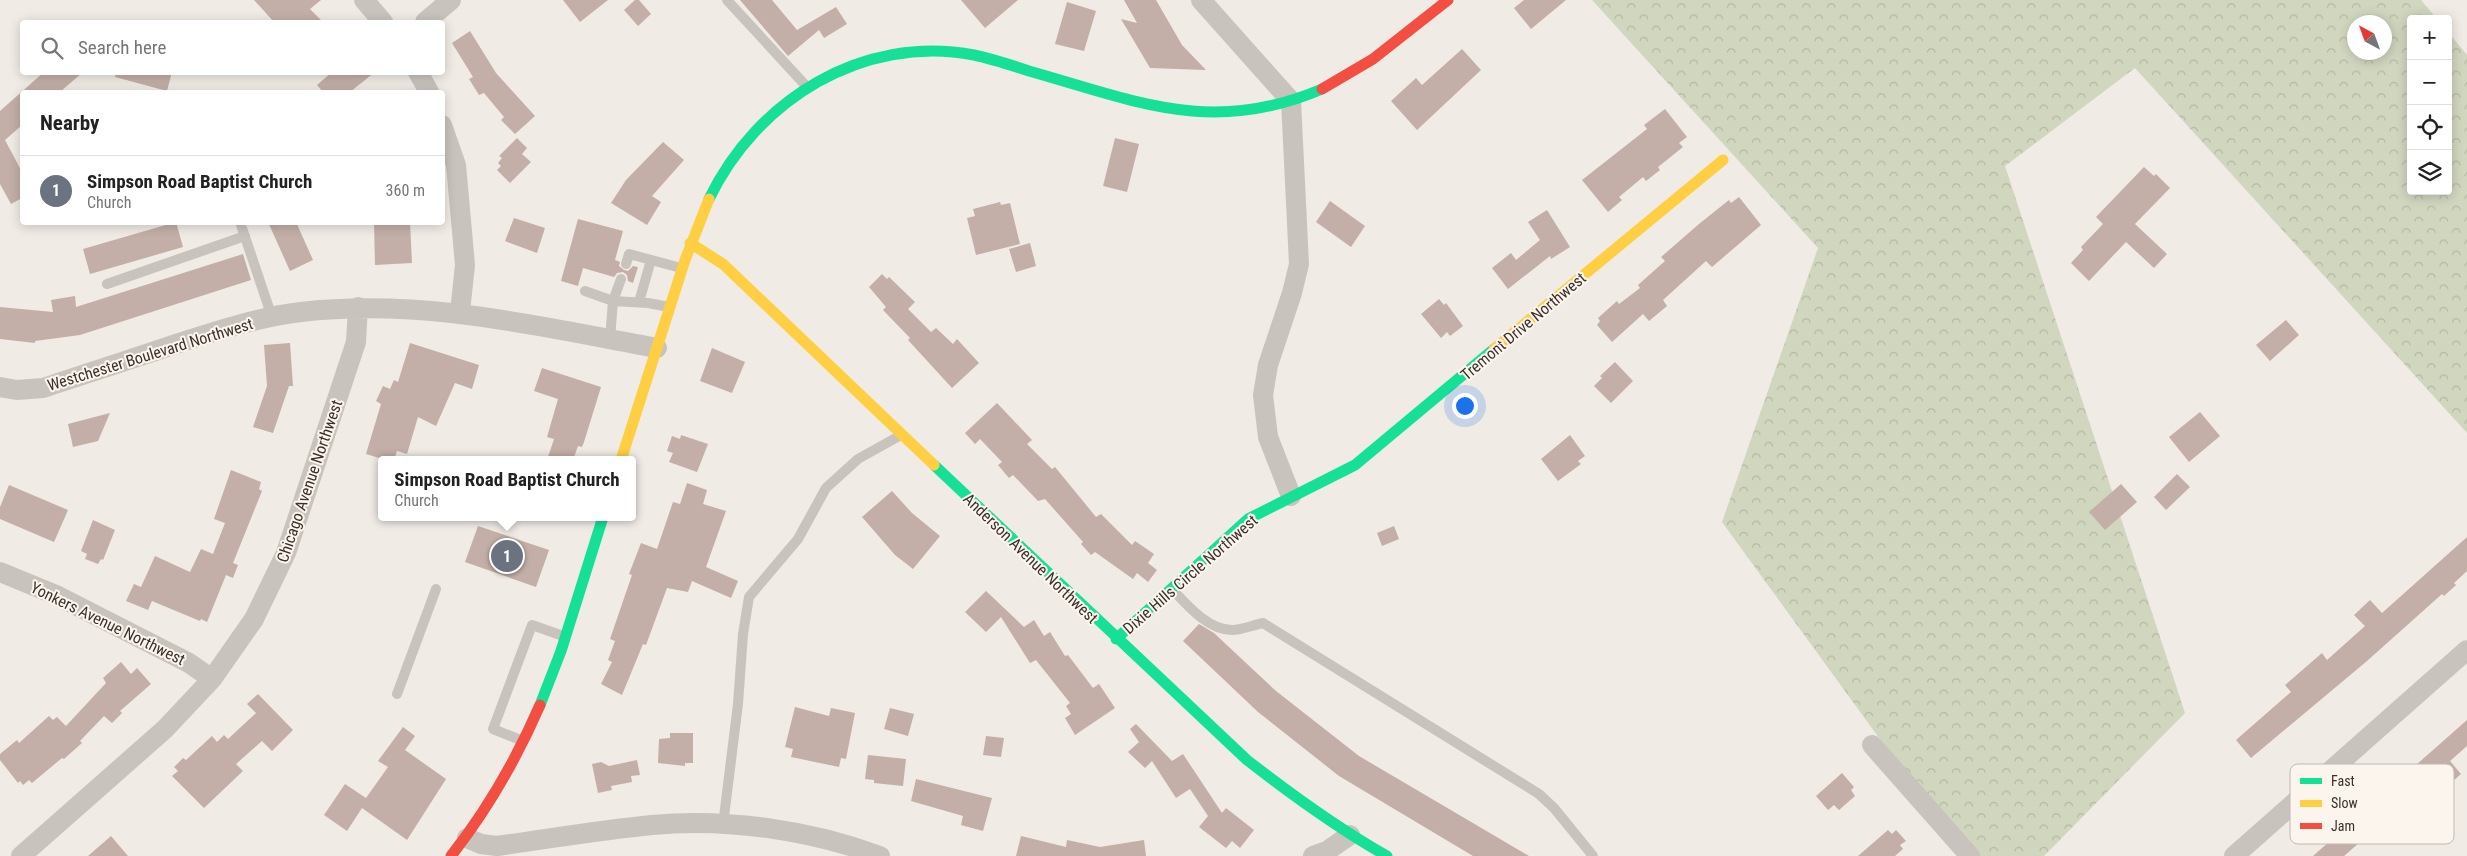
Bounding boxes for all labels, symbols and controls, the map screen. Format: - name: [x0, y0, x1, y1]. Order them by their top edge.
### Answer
- north arrow: [2347, 15, 2392, 60]
- map controls: [2407, 15, 2452, 195]
- button: +: [2407, 15, 2452, 60]
- search box: [20, 20, 445, 75]
- icon: search: [38, 34, 66, 62]
- text: Search here: [78, 36, 166, 59]
- button: −: [2407, 60, 2452, 105]
- button: locate: [2407, 105, 2452, 150]
- text: Nearby: [40, 111, 99, 135]
- button: layers: [2407, 150, 2452, 195]
- text: Simpson Road Baptist Church: [87, 170, 312, 193]
- text: 1: [52, 181, 60, 200]
- text: 360 m: [386, 181, 425, 200]
- text: Church: [87, 193, 131, 212]
- street label: Tremont Drive Northwest: [1457, 268, 1590, 384]
- street label: Westchester Boulevard Northwest: [45, 314, 256, 395]
- your location: [1452, 393, 1478, 419]
- street label: Chicago Avenue Northwest: [273, 397, 346, 565]
- popup: [378, 456, 636, 521]
- text: Simpson Road Baptist Church: [394, 468, 620, 491]
- street label: Anderson Avenue Northwest: [960, 489, 1102, 628]
- text: Church: [394, 491, 439, 510]
- street label: Dixie Hills Circle Northwest: [1119, 511, 1262, 638]
- pin: 1: [491, 537, 523, 575]
- street label: Yonkers Avenue Northwest: [27, 578, 188, 669]
- legend: [2290, 764, 2454, 844]
- text: Fast: [2331, 773, 2355, 789]
- text: Slow: [2331, 795, 2358, 811]
- text: Jam: [2331, 818, 2355, 834]

